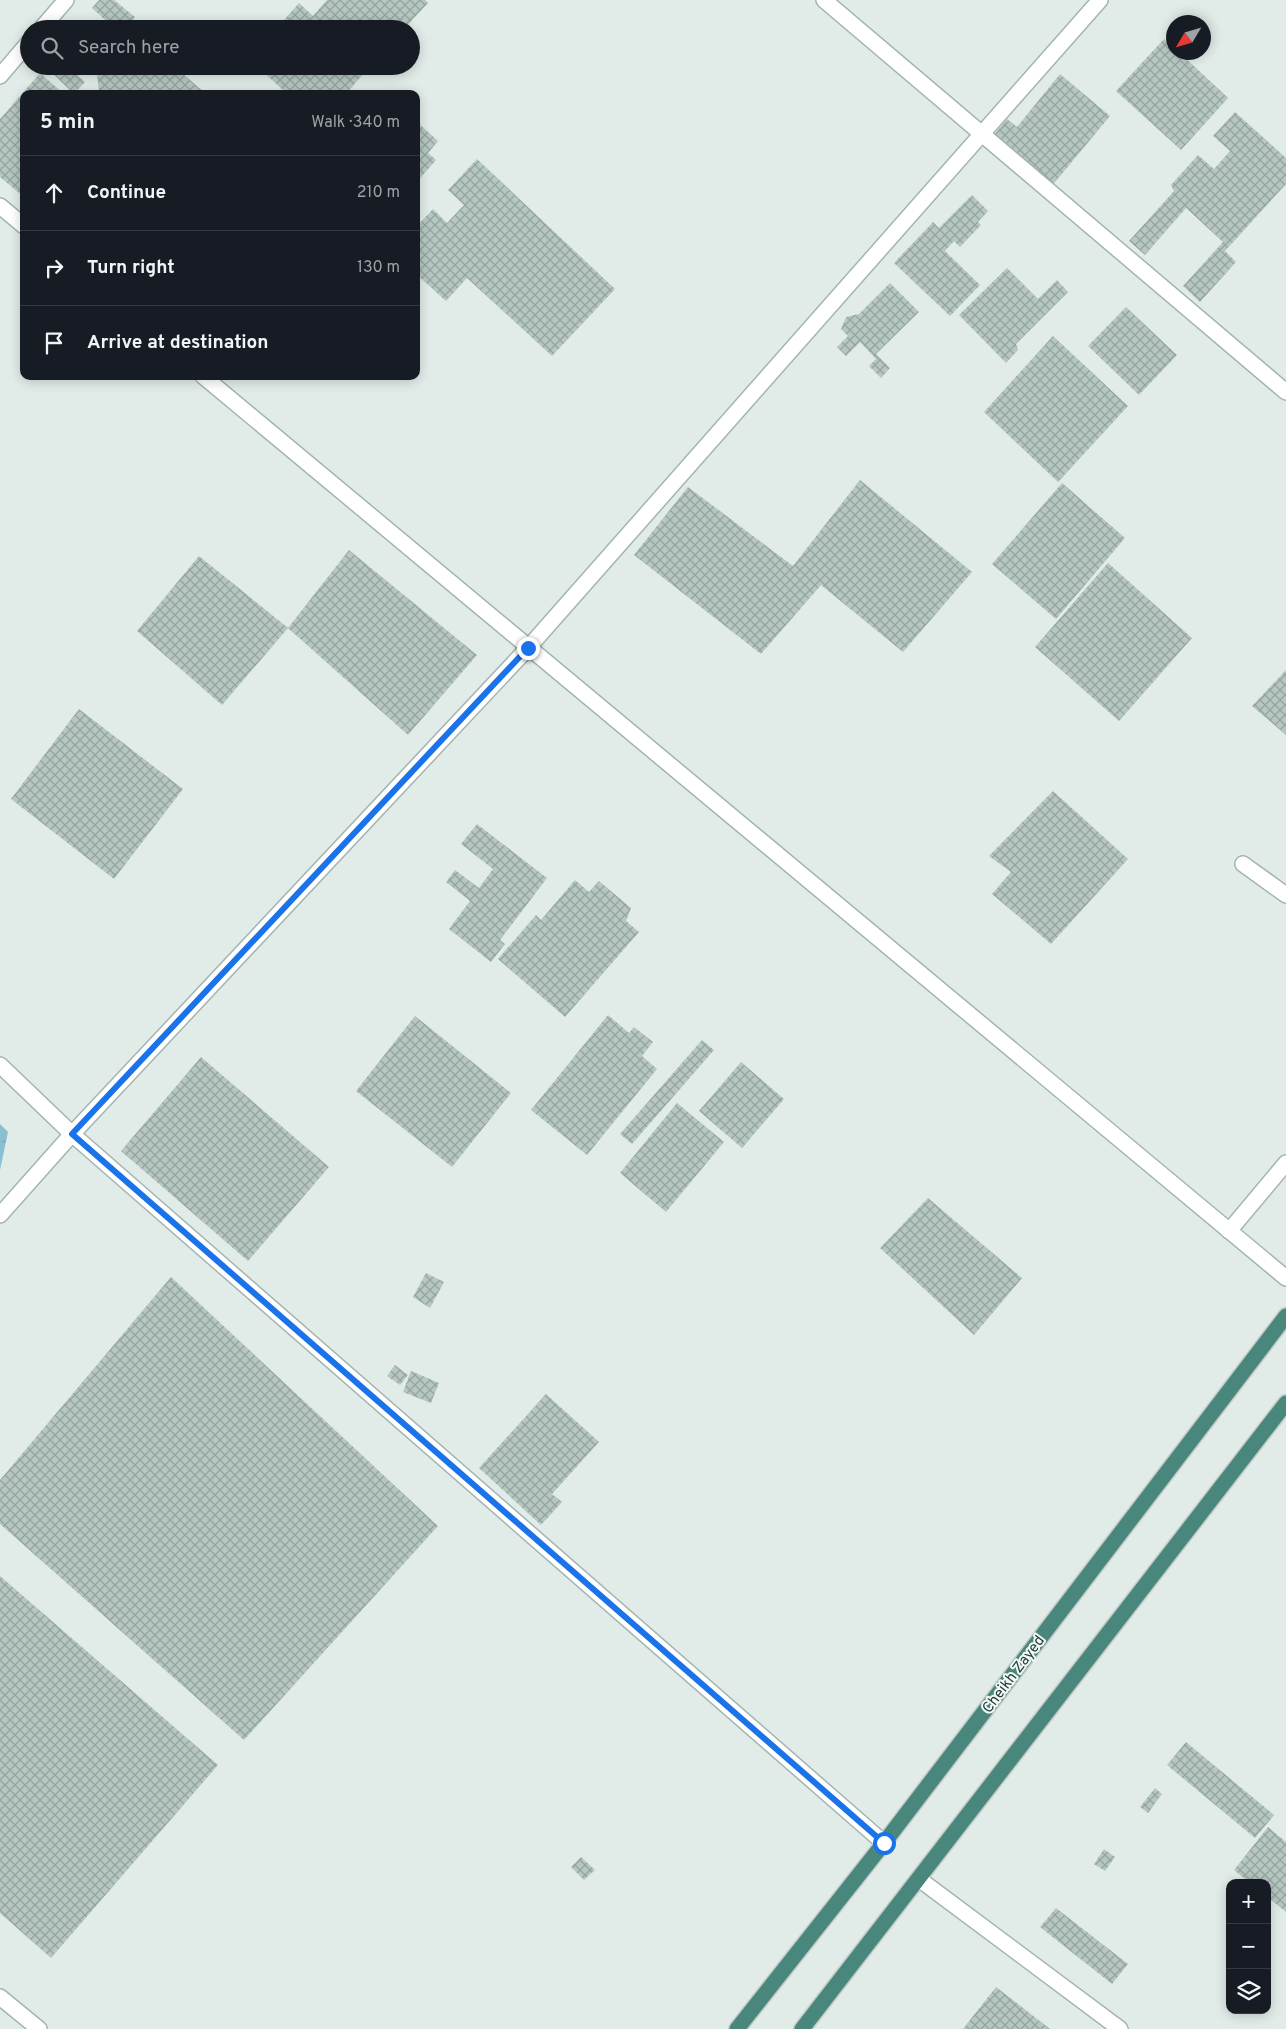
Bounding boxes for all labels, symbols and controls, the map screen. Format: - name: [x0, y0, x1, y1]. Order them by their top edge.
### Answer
- north arrow: [1166, 15, 1211, 60]
- search box: [20, 20, 420, 75]
- icon: search: [38, 34, 66, 62]
- text: Search here: [78, 36, 180, 60]
- text: 5 min: [40, 109, 95, 136]
- text: Walk · 340 m: [311, 113, 400, 133]
- icon: ahead: [40, 179, 68, 207]
- text: Continue: [87, 181, 166, 205]
- text: 210 m: [357, 183, 400, 203]
- icon: right: [40, 254, 68, 282]
- text: Turn right: [87, 256, 175, 280]
- text: 130 m: [357, 258, 400, 278]
- icon: arrive: [40, 329, 68, 357]
- text: Arrive at destination: [87, 331, 268, 355]
- route end: [517, 637, 540, 660]
- street label: Cheikh Zayed: [979, 1632, 1050, 1718]
- route start: [873, 1832, 896, 1855]
- map controls: [1226, 1879, 1271, 2014]
- button: +: [1226, 1879, 1271, 1924]
- button: −: [1226, 1924, 1271, 1969]
- button: layers: [1226, 1969, 1271, 2014]

